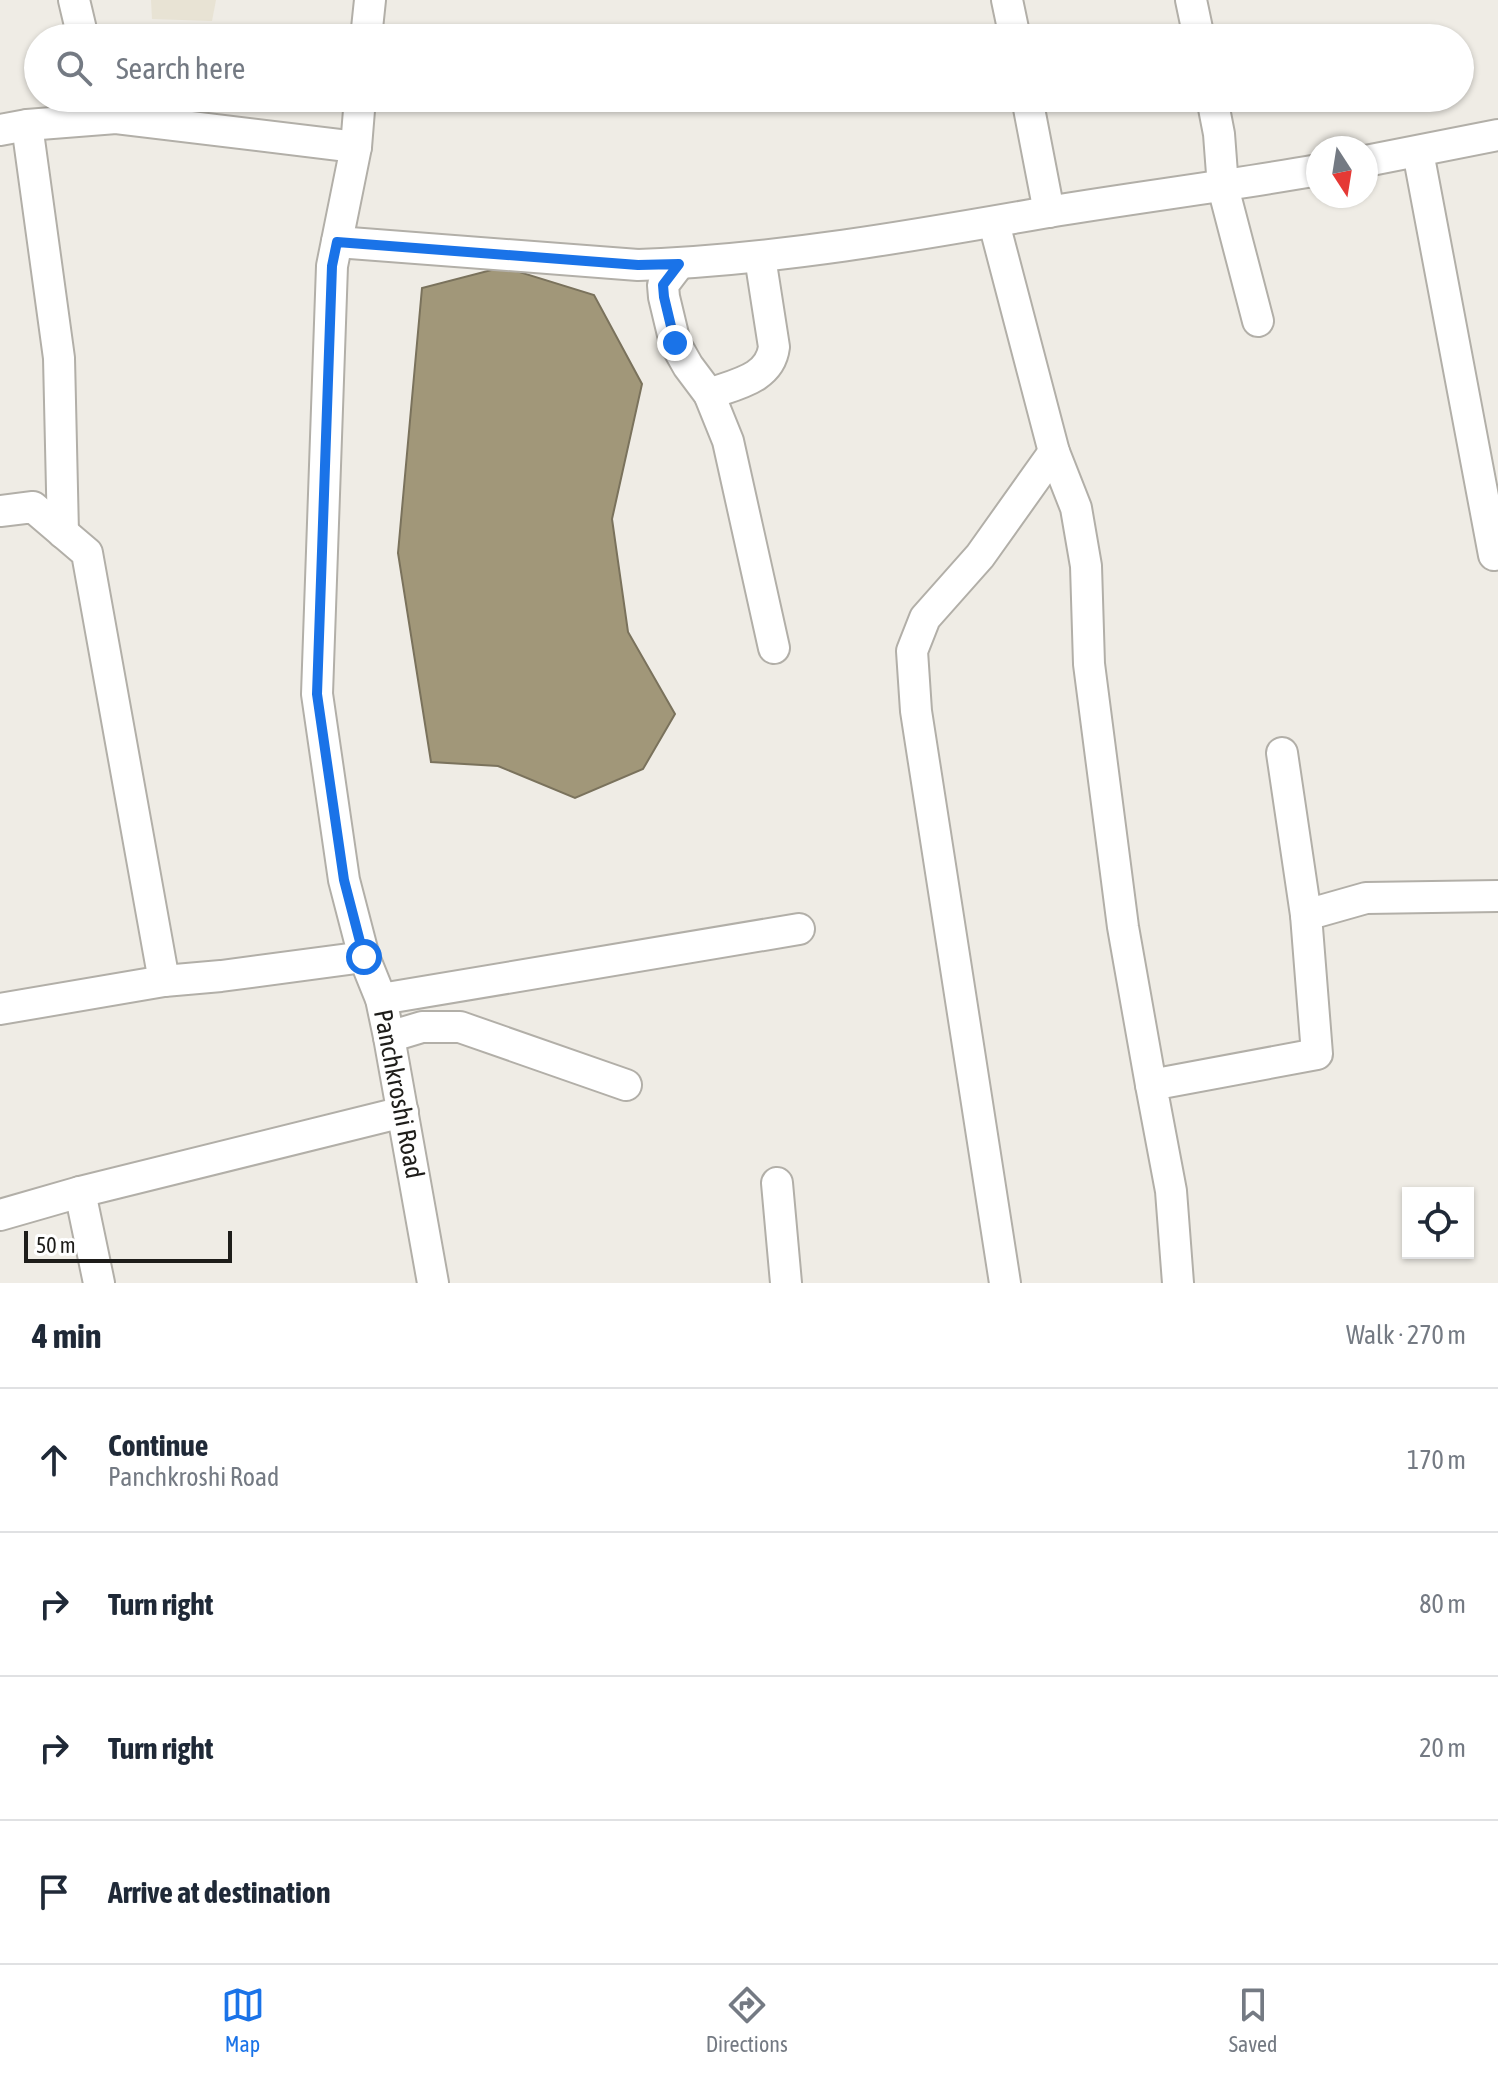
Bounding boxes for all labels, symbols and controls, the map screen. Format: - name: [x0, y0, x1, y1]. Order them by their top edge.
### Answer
- search box: [24, 24, 1474, 112]
- icon: search: [52, 46, 96, 90]
- text: Search here: [116, 51, 245, 85]
- north arrow: [1306, 136, 1378, 208]
- route end: [657, 325, 693, 361]
- route start: [346, 939, 382, 975]
- street label: Panchkroshi Road: [368, 1007, 430, 1181]
- map controls: [1402, 1187, 1474, 1259]
- button: locate: [1402, 1187, 1474, 1259]
- scale bar: [24, 1227, 232, 1263]
- text: 50 m: [36, 1232, 76, 1258]
- text: 4 min: [32, 1316, 101, 1355]
- text: Walk · 270 m: [1346, 1320, 1466, 1350]
- text: Continue: [108, 1428, 208, 1462]
- icon: ahead: [32, 1438, 76, 1482]
- text: 170 m: [1407, 1445, 1466, 1475]
- text: Panchkroshi Road: [108, 1462, 279, 1492]
- icon: right: [32, 1582, 76, 1626]
- text: Turn right: [108, 1587, 214, 1621]
- text: 80 m: [1419, 1589, 1466, 1619]
- icon: right: [32, 1726, 76, 1770]
- text: Turn right: [108, 1731, 214, 1765]
- text: 20 m: [1419, 1733, 1466, 1763]
- icon: arrive: [32, 1870, 76, 1914]
- text: Arrive at destination: [108, 1875, 330, 1909]
- tab: Map: [221, 1983, 265, 2057]
- tab: Directions: [706, 1983, 788, 2057]
- tab: Saved: [1229, 1983, 1277, 2057]

